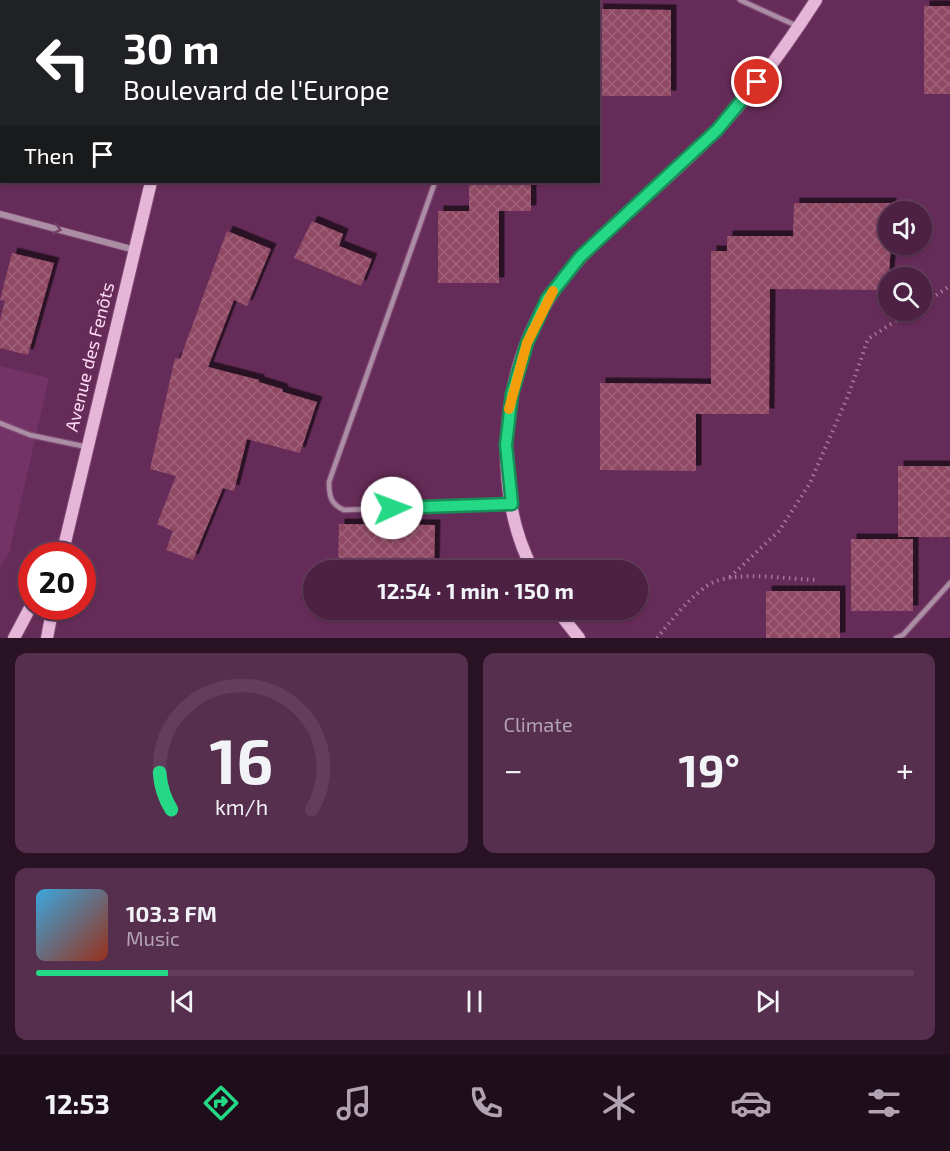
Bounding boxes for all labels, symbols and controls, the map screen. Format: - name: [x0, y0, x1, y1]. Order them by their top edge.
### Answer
- text: 30 m: [123, 22, 219, 72]
- icon: left: [24, 24, 102, 102]
- pin: [731, 56, 782, 107]
- icon: arrive: [740, 65, 773, 98]
- text: Boulevard de l'Europe: [123, 73, 390, 105]
- icon: arrive: [86, 138, 119, 171]
- text: Then: [24, 142, 74, 168]
- map controls: [878, 201, 932, 321]
- button: sound: [878, 201, 932, 255]
- one-way arrow: [51, 221, 61, 234]
- button: search: [878, 267, 932, 321]
- street label: Avenue des Fenôts: [60, 280, 118, 434]
- position arrow: [360, 476, 424, 540]
- speed limit sign: 20: [18, 542, 96, 620]
- text: 12:54 · 1 min · 150 m: [377, 577, 574, 603]
- text: Climate: [504, 712, 573, 736]
- text: 16: [209, 722, 273, 797]
- text: 19°: [679, 742, 740, 796]
- text: −: [504, 749, 523, 789]
- text: +: [896, 749, 914, 789]
- text: km/h: [215, 794, 268, 819]
- text: 103.3 FM: [126, 900, 217, 926]
- text: Music: [126, 926, 180, 950]
- icon: previous: [166, 985, 199, 1018]
- icon: pause: [458, 985, 491, 1018]
- icon: next: [751, 985, 784, 1018]
- icon: directions: [200, 1082, 242, 1124]
- icon: music: [333, 1082, 375, 1124]
- icon: phone: [465, 1082, 507, 1124]
- icon: climate: [598, 1082, 640, 1124]
- icon: car: [730, 1082, 772, 1124]
- icon: filters: [863, 1082, 905, 1124]
- text: 12:53: [45, 1087, 110, 1119]

